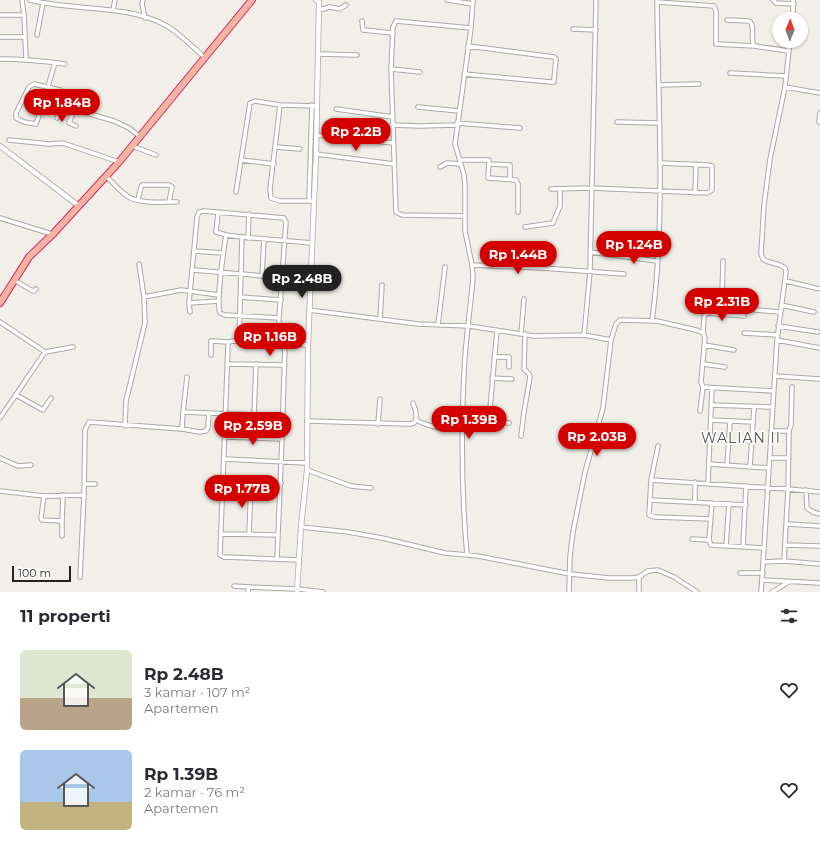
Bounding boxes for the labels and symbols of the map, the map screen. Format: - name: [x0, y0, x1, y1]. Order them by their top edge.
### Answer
- north arrow: [772, 12, 808, 48]
- pin: Rp 1.84B: [21, 89, 103, 123]
- pin: Rp 2.2B: [319, 118, 393, 152]
- pin: Rp 1.24B: [593, 231, 675, 265]
- pin: Rp 1.44B: [477, 241, 559, 275]
- pin: Rp 2.48B: [261, 265, 343, 299]
- pin: Rp 2.31B: [681, 288, 763, 322]
- pin: Rp 1.16B: [229, 323, 311, 357]
- pin: Rp 1.39B: [428, 406, 510, 440]
- pin: Rp 2.59B: [212, 412, 294, 446]
- pin: Rp 2.03B: [556, 423, 638, 457]
- district label: WALIAN II: [701, 429, 781, 447]
- pin: Rp 1.77B: [201, 475, 283, 509]
- scale bar: [12, 564, 71, 583]

